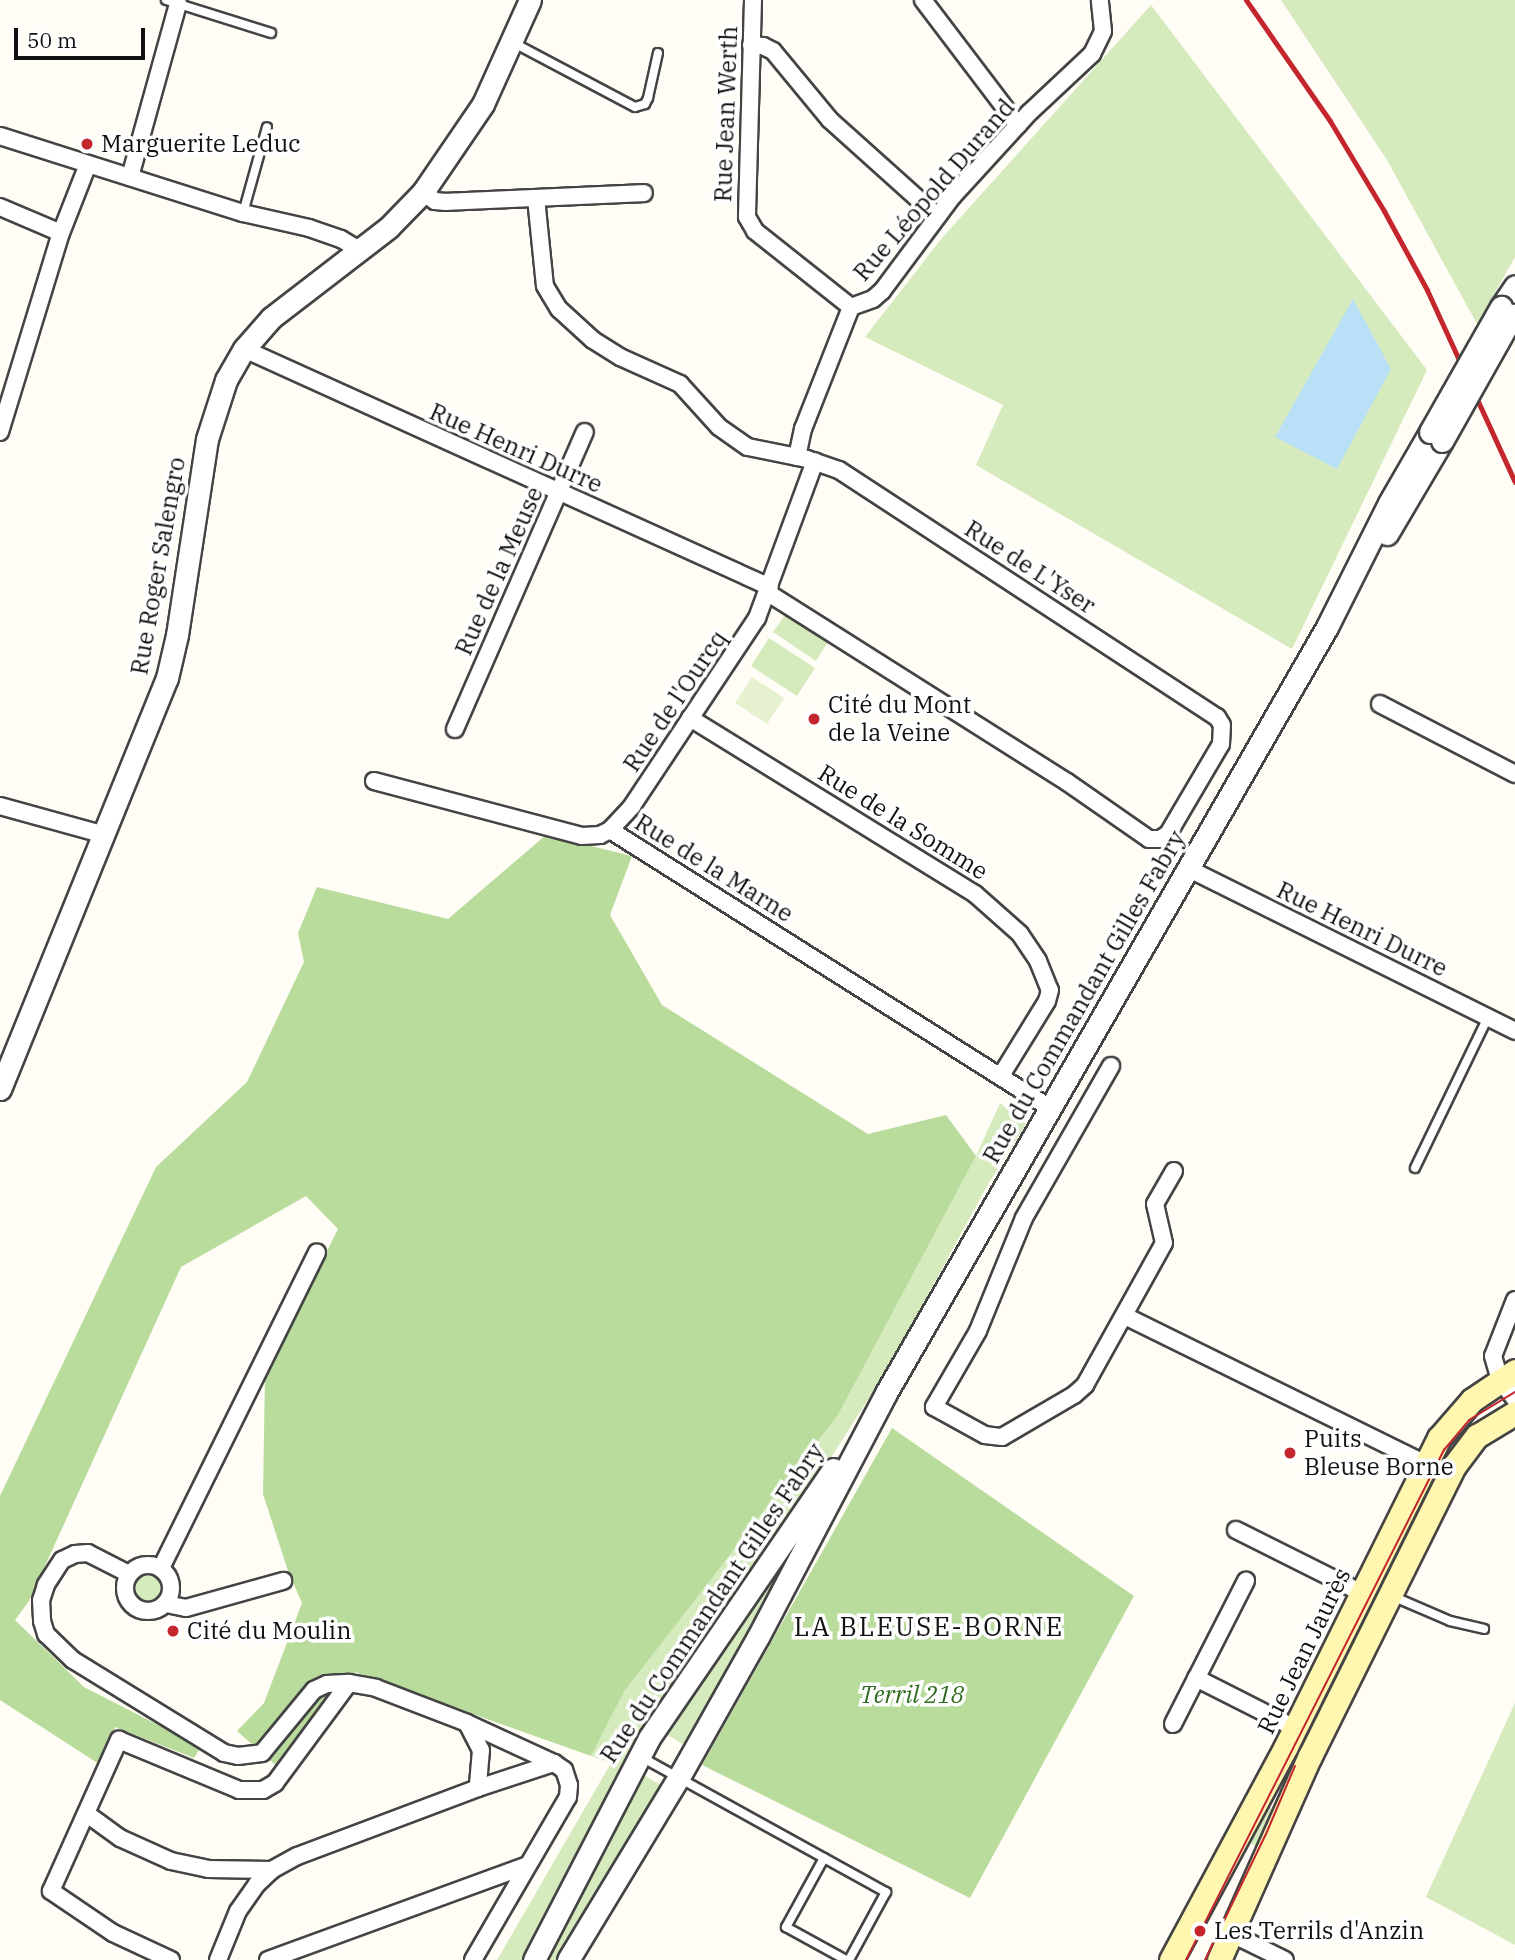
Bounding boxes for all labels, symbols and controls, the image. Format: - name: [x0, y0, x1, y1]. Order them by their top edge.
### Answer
- scale bar: [18, 14, 149, 58]
- street label: Rue Jean Werth: [709, 25, 743, 203]
- text: 50 m: [27, 26, 77, 54]
- street label: Rue Léopold Durand: [847, 93, 1021, 287]
- place label: Marguerite Leduc: [101, 130, 301, 158]
- marker: Marguerite Leduc: [79, 136, 95, 152]
- street label: Rue Henri Durre: [425, 397, 607, 499]
- street label: Rue Roger Salengro: [125, 455, 191, 677]
- street label: Rue de la Meuse: [449, 482, 549, 660]
- street label: Rue de L'Yser: [959, 514, 1101, 620]
- street label: Rue de l'Ourcq: [617, 625, 733, 777]
- place label: Cité du Mont de la Veine: [828, 691, 971, 747]
- marker: Cité du Mont de la Veine: [806, 711, 822, 727]
- street label: Rue de la Somme: [813, 758, 993, 886]
- street label: Rue de la Marne: [630, 808, 798, 928]
- street label: Rue du Commandant Gilles Fabry: [977, 826, 1191, 1168]
- street label: Rue Henri Durre: [1272, 875, 1452, 983]
- place label: Puits Bleuse Borne: [1304, 1425, 1454, 1481]
- street label: Rue du Commandant Gilles Fabry: [594, 1438, 830, 1768]
- marker: Puits Bleuse Borne: [1282, 1445, 1298, 1461]
- street label: Rue Jean Jaurès: [1251, 1563, 1357, 1739]
- district label: LA BLEUSE-BORNE: [796, 1611, 1062, 1643]
- place label: Cité du Moulin: [187, 1617, 351, 1645]
- marker: Cité du Moulin: [165, 1623, 181, 1639]
- park label: Terril 218: [860, 1681, 964, 1709]
- place label: Les Terrils d'Anzin: [1214, 1917, 1424, 1945]
- marker: Les Terrils d'Anzin: [1192, 1923, 1208, 1939]

